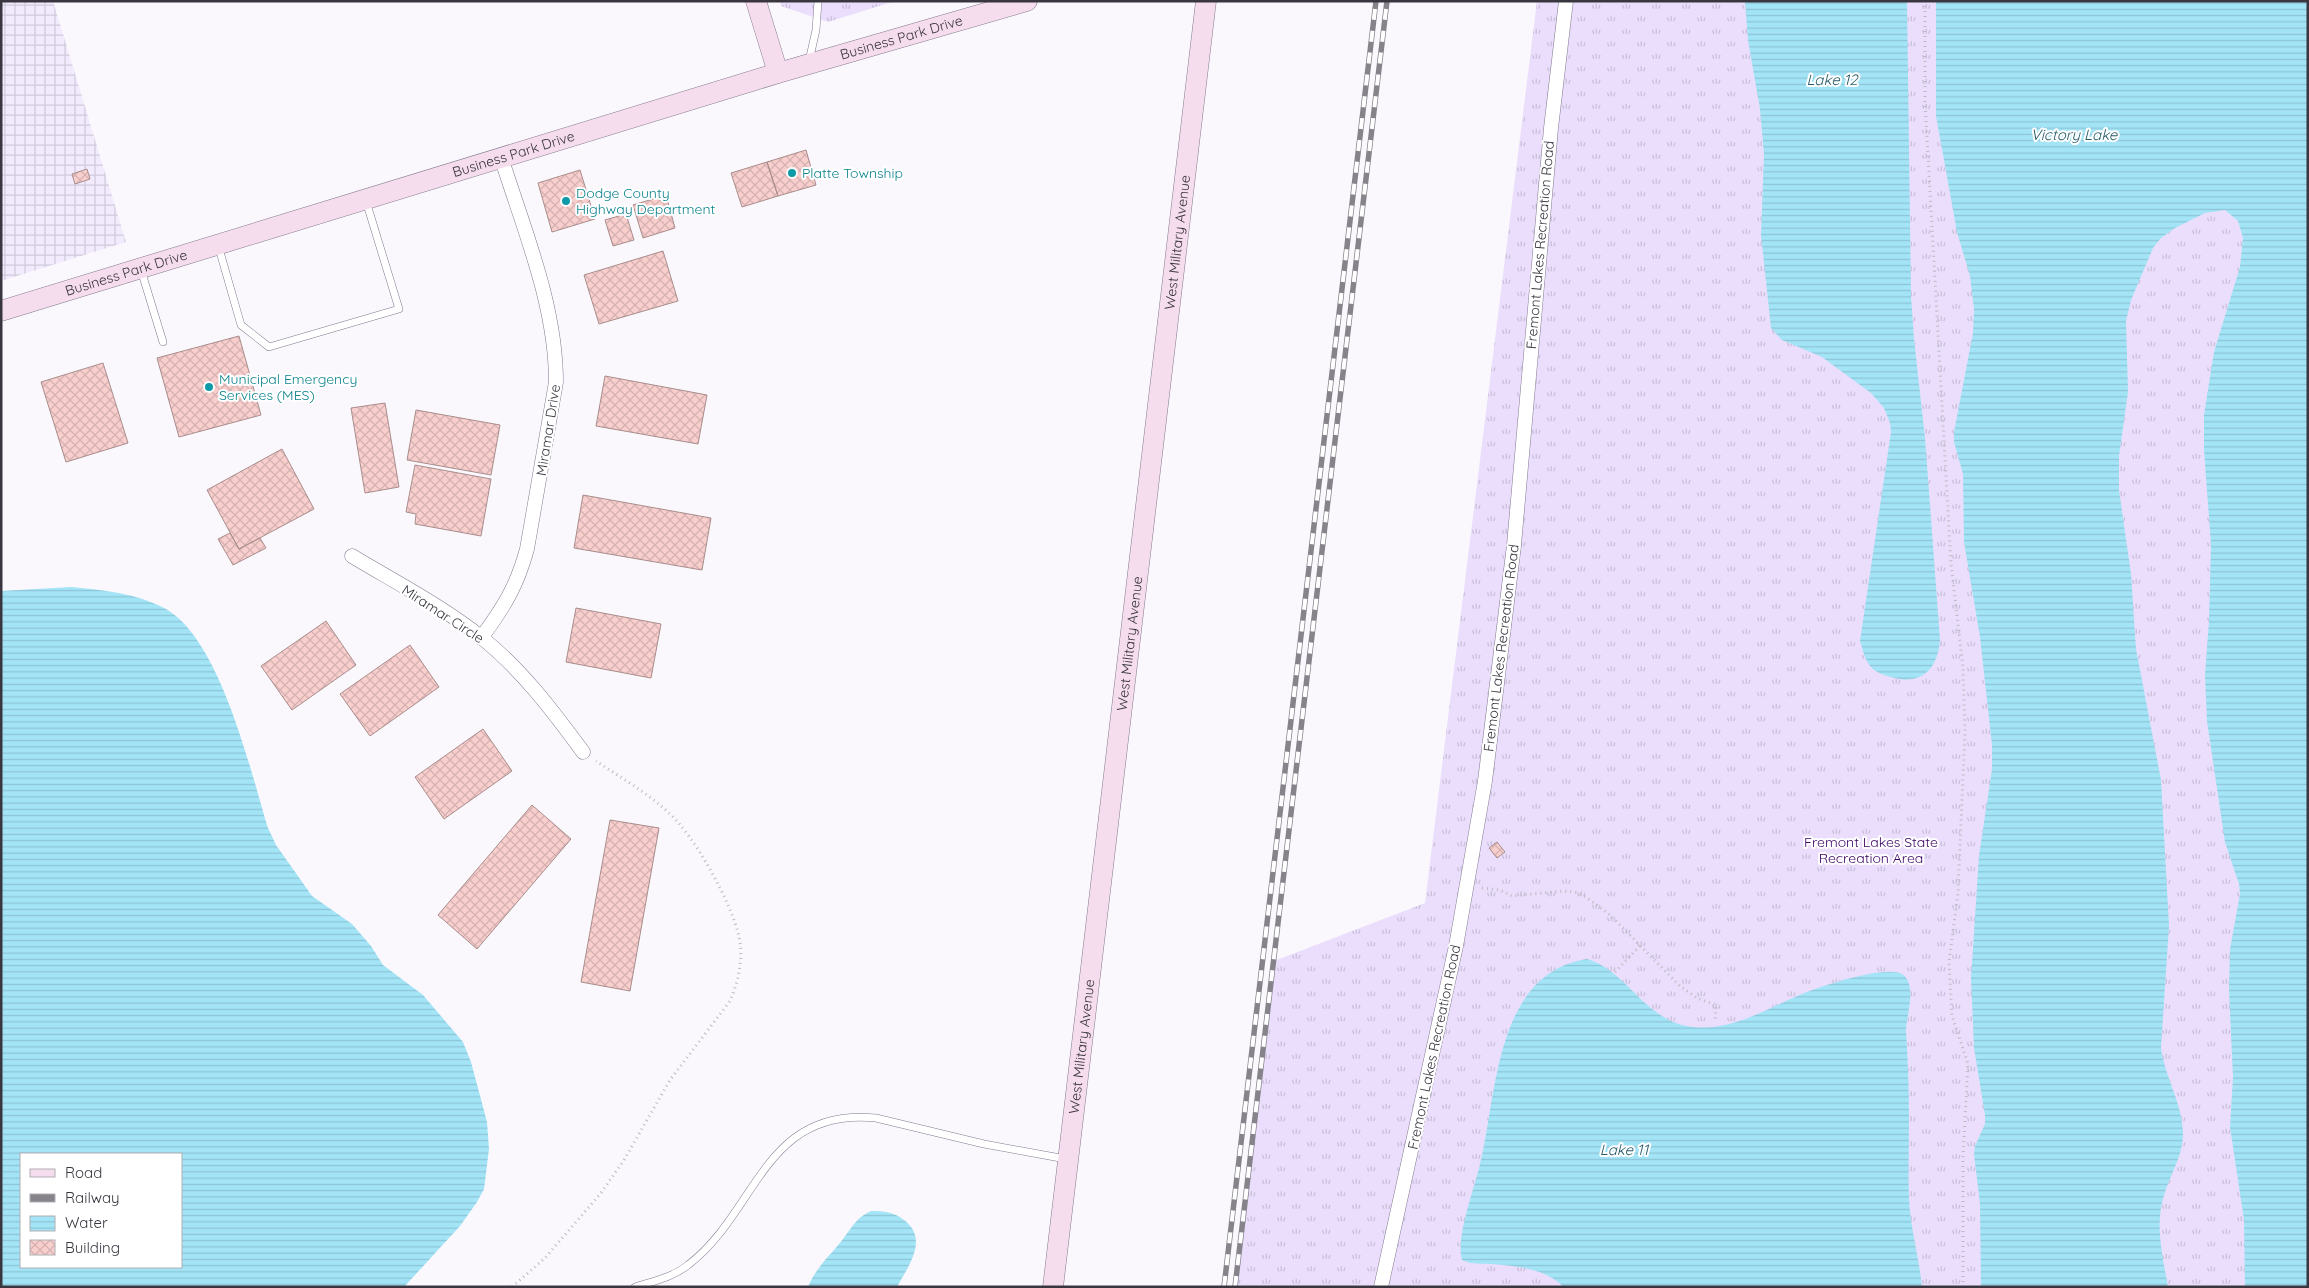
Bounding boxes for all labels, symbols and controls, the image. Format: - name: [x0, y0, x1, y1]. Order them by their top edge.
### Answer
- street label: Business Park Drive: [838, 11, 965, 64]
- water label: Lake 12: [1806, 70, 1859, 89]
- water label: Victory Lake: [2031, 125, 2118, 144]
- street label: Business Park Drive: [450, 127, 577, 181]
- street label: Fremont Lakes Recreation Road: [1522, 140, 1558, 350]
- place label: Platte Township: [802, 164, 903, 182]
- marker: Platte Township: [786, 167, 798, 179]
- street label: West Military Avenue: [1160, 174, 1194, 311]
- place label: Dodge County Highway Department: [576, 184, 716, 218]
- marker: Dodge County Highway Department: [560, 195, 572, 207]
- street label: Business Park Drive: [63, 245, 190, 300]
- place label: Municipal Emergency Services (MES): [219, 370, 357, 404]
- marker: Municipal Emergency Services (MES): [203, 381, 215, 393]
- street label: Miramar Drive: [532, 383, 564, 477]
- street label: Fremont Lakes Recreation Road: [1479, 543, 1523, 753]
- street label: West Military Avenue: [1113, 575, 1147, 712]
- street label: Miramar Circle: [399, 581, 487, 647]
- park label: Fremont Lakes State Recreation Area: [1804, 833, 1938, 867]
- street label: Fremont Lakes Recreation Road: [1403, 943, 1465, 1151]
- street label: West Military Avenue: [1065, 978, 1099, 1115]
- water label: Lake 11: [1600, 1140, 1650, 1159]
- legend: [20, 1153, 182, 1268]
- text: Road: [65, 1163, 102, 1182]
- text: Railway: [65, 1188, 120, 1207]
- text: Water: [65, 1213, 108, 1232]
- text: Building: [65, 1238, 120, 1257]

